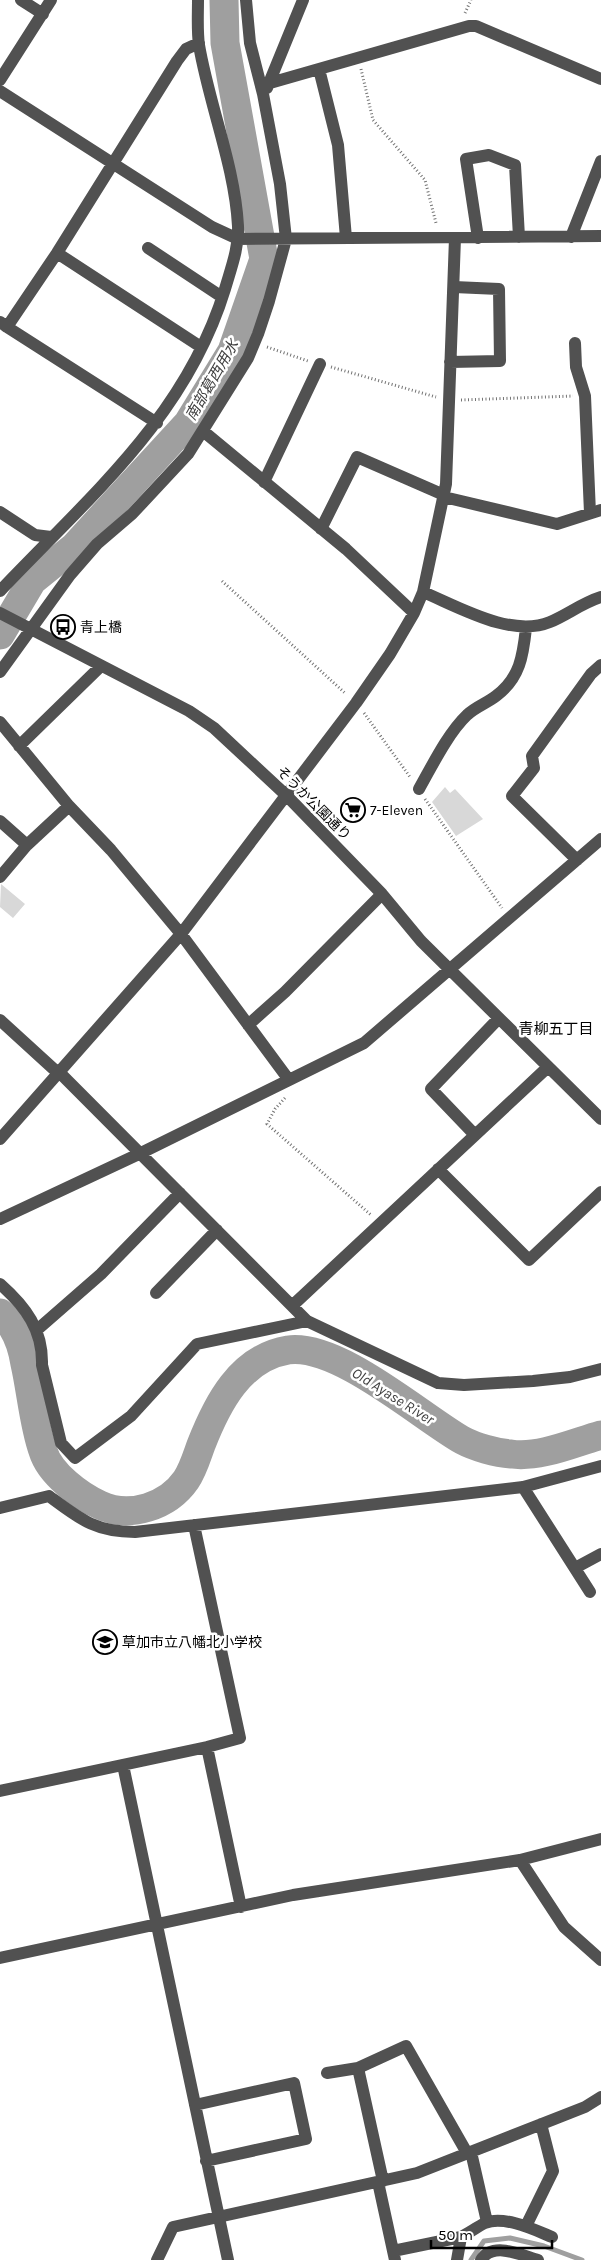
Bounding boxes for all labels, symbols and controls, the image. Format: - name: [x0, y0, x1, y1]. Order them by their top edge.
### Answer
- water label: 南部葛西用水: [182, 335, 243, 423]
- bus stop icon: 青上橋: [50, 614, 76, 640]
- place label: 青上橋: [80, 619, 122, 636]
- street label: そうか公園通り: [273, 763, 354, 844]
- supermarket icon: 7-Eleven: [340, 797, 366, 823]
- place label: 7-Eleven: [370, 802, 423, 819]
- district label: 青柳五丁目: [518, 1020, 594, 1038]
- water label: Old Ayase River: [349, 1364, 438, 1429]
- school or university icon: 草加市立八幡北小学校: [92, 1629, 118, 1655]
- place label: 草加市立八幡北小学校: [122, 1634, 262, 1651]
- scale bar: [431, 2218, 552, 2250]
- text: 50 m: [438, 2226, 473, 2244]

